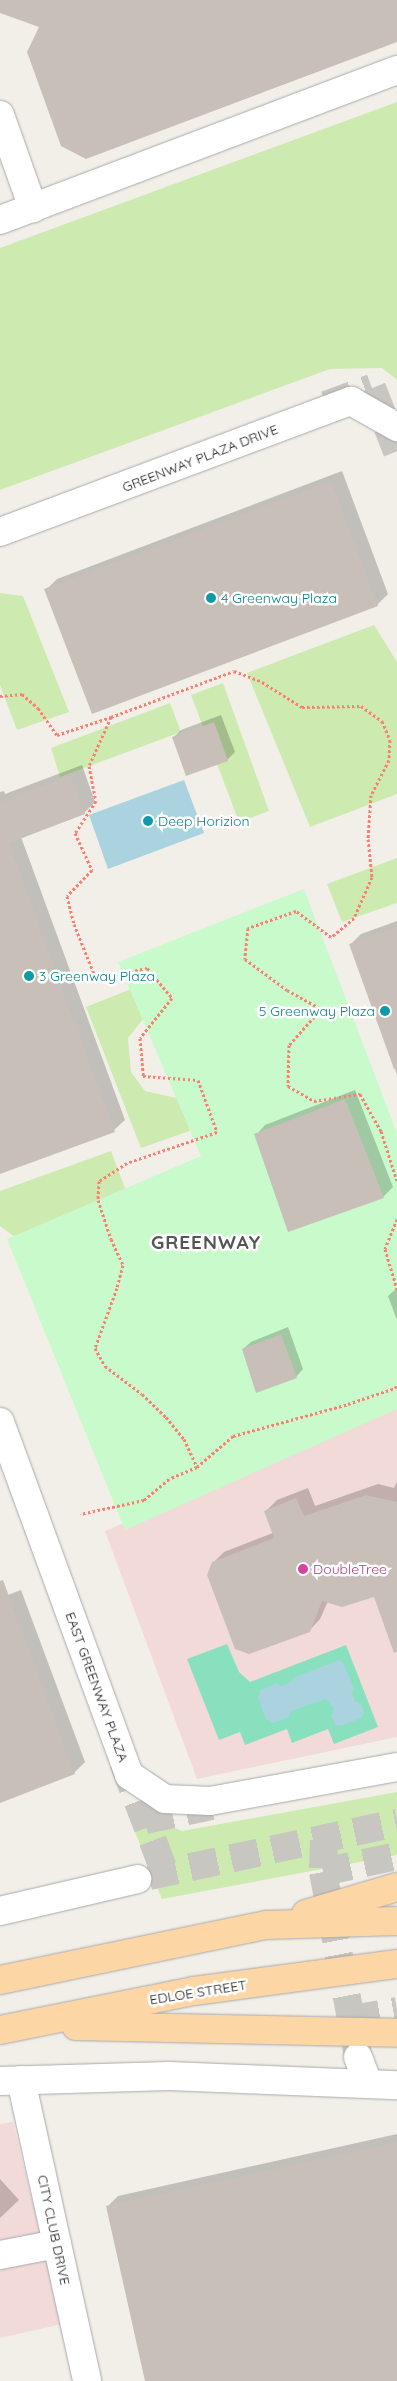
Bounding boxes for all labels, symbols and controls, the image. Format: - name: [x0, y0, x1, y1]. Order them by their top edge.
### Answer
- street label: GREENWAY PLAZA DRIVE: [120, 421, 280, 495]
- place label: 4 Greenway Plaza: [221, 590, 337, 606]
- marker: 4 Greenway Plaza: [205, 592, 217, 604]
- place label: Deep Horizion: [158, 813, 249, 829]
- marker: Deep Horizion: [142, 815, 154, 827]
- place label: 3 Greenway Plaza: [39, 968, 155, 984]
- marker: 3 Greenway Plaza: [23, 970, 35, 982]
- place label: 5 Greenway Plaza: [259, 1003, 375, 1019]
- marker: 5 Greenway Plaza: [379, 1005, 391, 1017]
- district label: GREENWAY: [150, 1232, 262, 1254]
- place label: DoubleTree: [313, 1561, 387, 1577]
- marker: DoubleTree: [297, 1563, 309, 1575]
- street label: EAST GREENWAY PLAZA: [62, 1610, 132, 1764]
- street label: EDLOE STREET: [148, 1976, 248, 2008]
- street label: CITY CLUB DRIVE: [34, 2173, 74, 2287]

